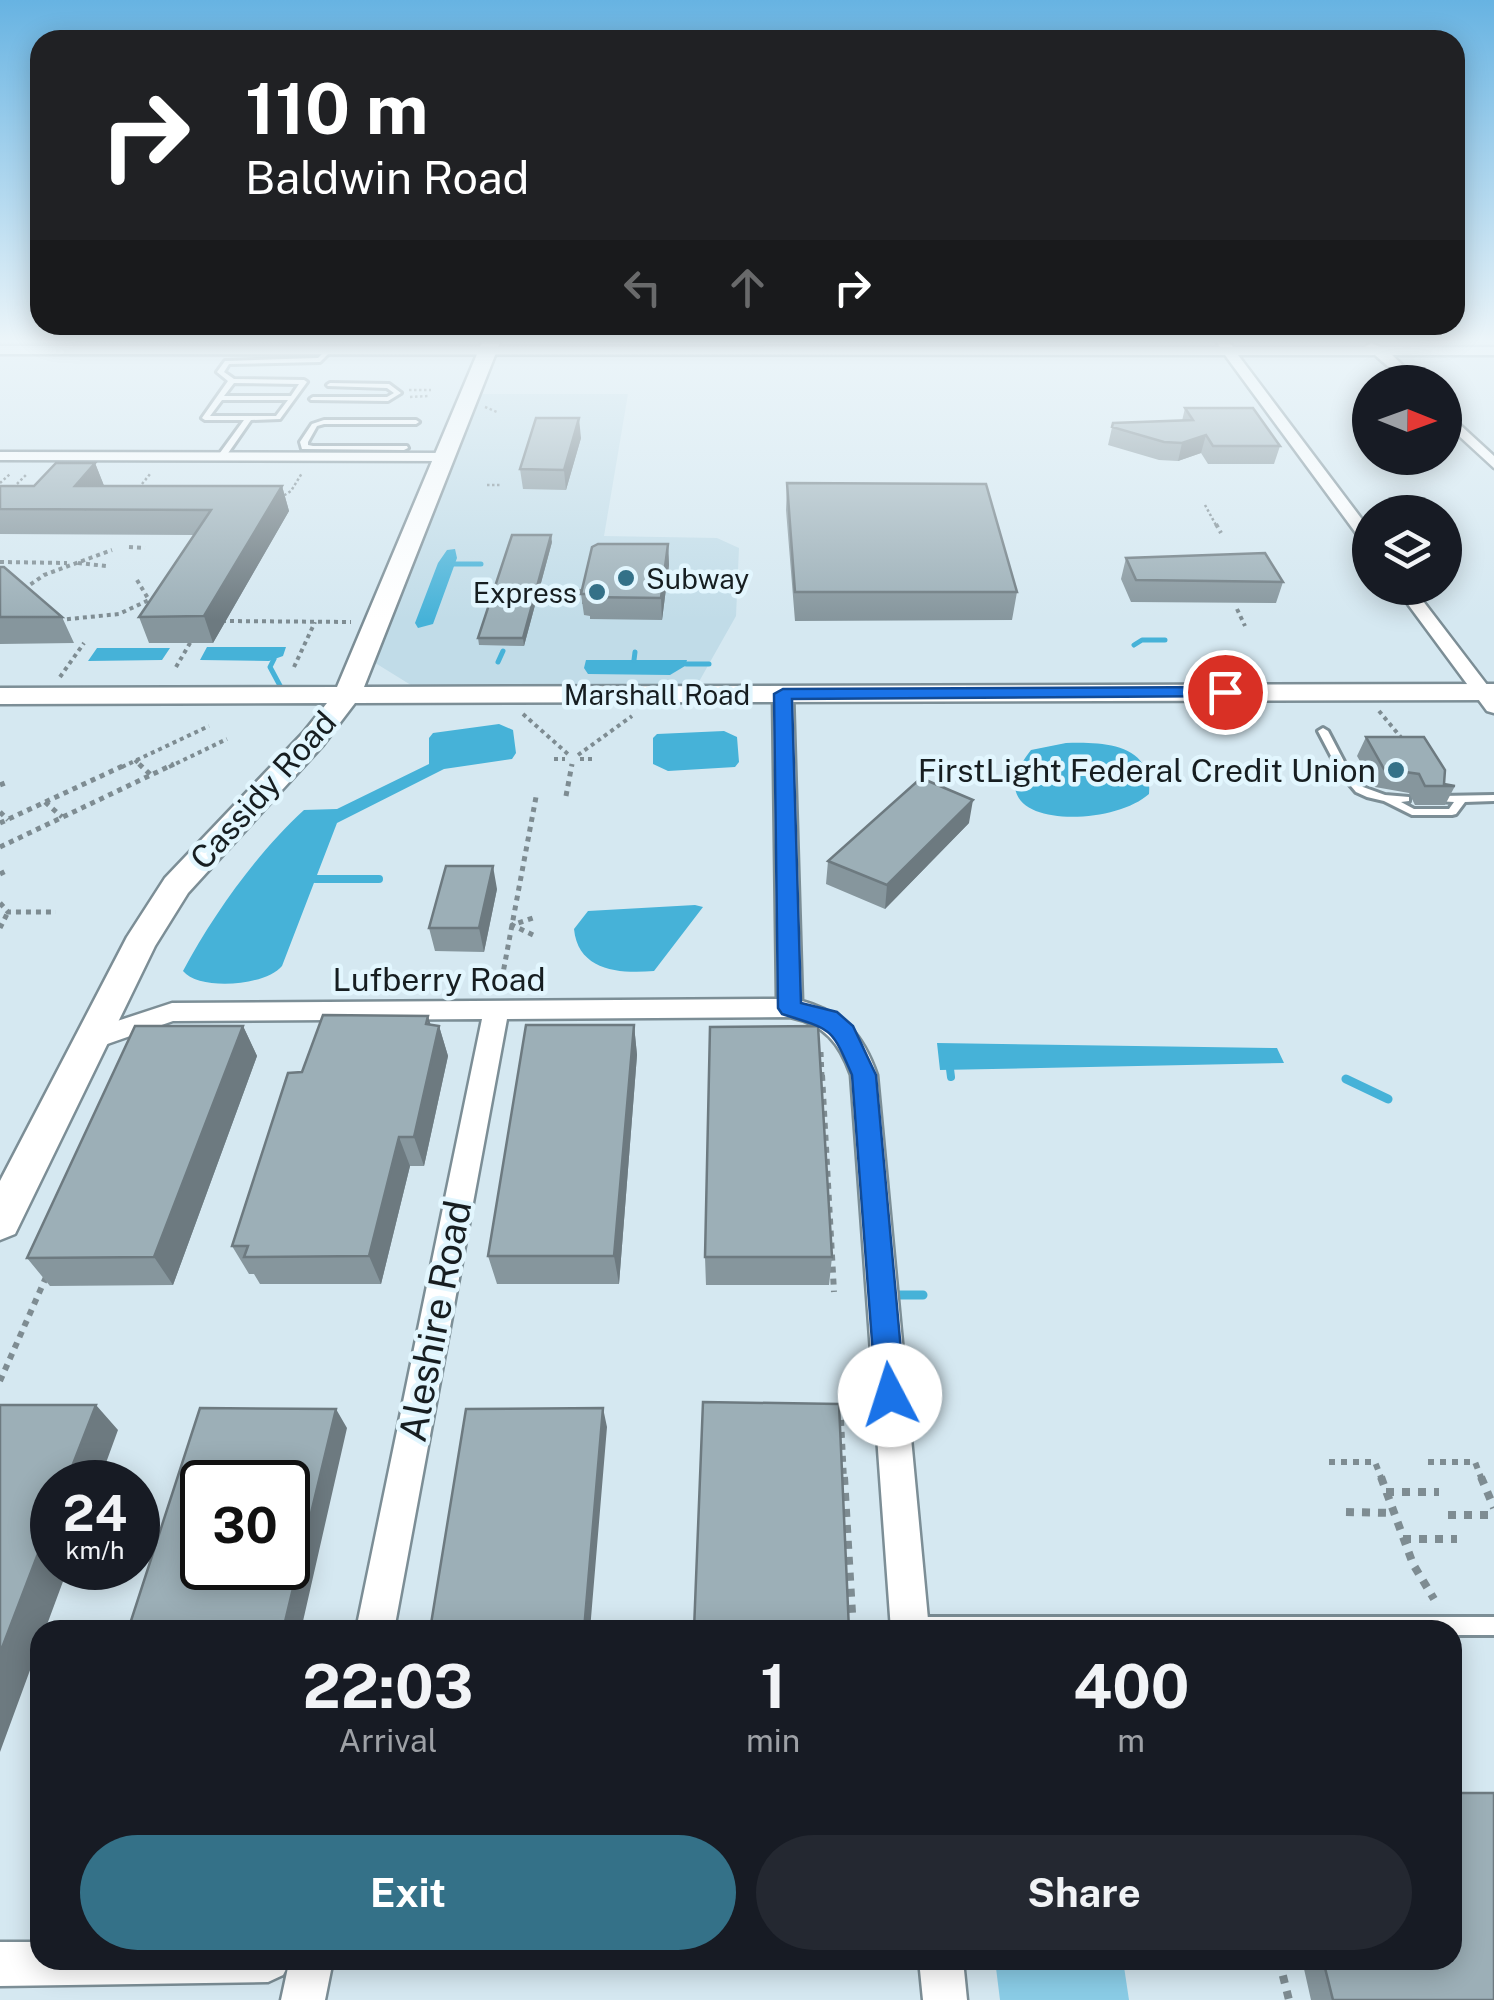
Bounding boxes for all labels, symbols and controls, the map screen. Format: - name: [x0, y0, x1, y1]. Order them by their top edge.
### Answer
- text: 110 m: [245, 67, 429, 150]
- icon: right: [80, 70, 210, 200]
- text: Baldwin Road: [245, 151, 529, 204]
- icon: left: [615, 260, 670, 315]
- icon: ahead: [720, 260, 775, 315]
- icon: right: [825, 260, 880, 315]
- north arrow: [1352, 365, 1462, 475]
- map controls: [1352, 365, 1462, 605]
- button: layers: [1352, 495, 1462, 605]
- place label: Subway: [646, 562, 749, 595]
- marker: Subway: [615, 567, 637, 589]
- place label: Express: [473, 576, 577, 609]
- marker: Express: [586, 581, 608, 603]
- pin: [1183, 650, 1268, 735]
- icon: arrive: [1198, 665, 1253, 720]
- street label: Marshall Road: [564, 678, 750, 711]
- street label: Cassidy Road: [183, 704, 343, 876]
- place label: FirstLight Federal Credit Union: [918, 752, 1376, 789]
- marker: FirstLight Federal Credit Union: [1385, 759, 1407, 781]
- street label: Lufberry Road: [332, 961, 546, 998]
- street label: Aleshire Road: [390, 1197, 480, 1445]
- position arrow: [838, 1343, 942, 1447]
- speed limit sign: 30: [180, 1460, 310, 1590]
- text: 24: [63, 1483, 127, 1542]
- text: km/h: [66, 1535, 124, 1565]
- text: 22:03: [303, 1651, 473, 1722]
- text: 1: [760, 1651, 786, 1722]
- text: 400: [1073, 1651, 1189, 1722]
- text: Arrival: [339, 1722, 437, 1759]
- text: min: [746, 1722, 800, 1759]
- text: m: [1117, 1722, 1145, 1759]
- button: Exit: [80, 1835, 736, 1950]
- button: Share: [756, 1835, 1412, 1950]

